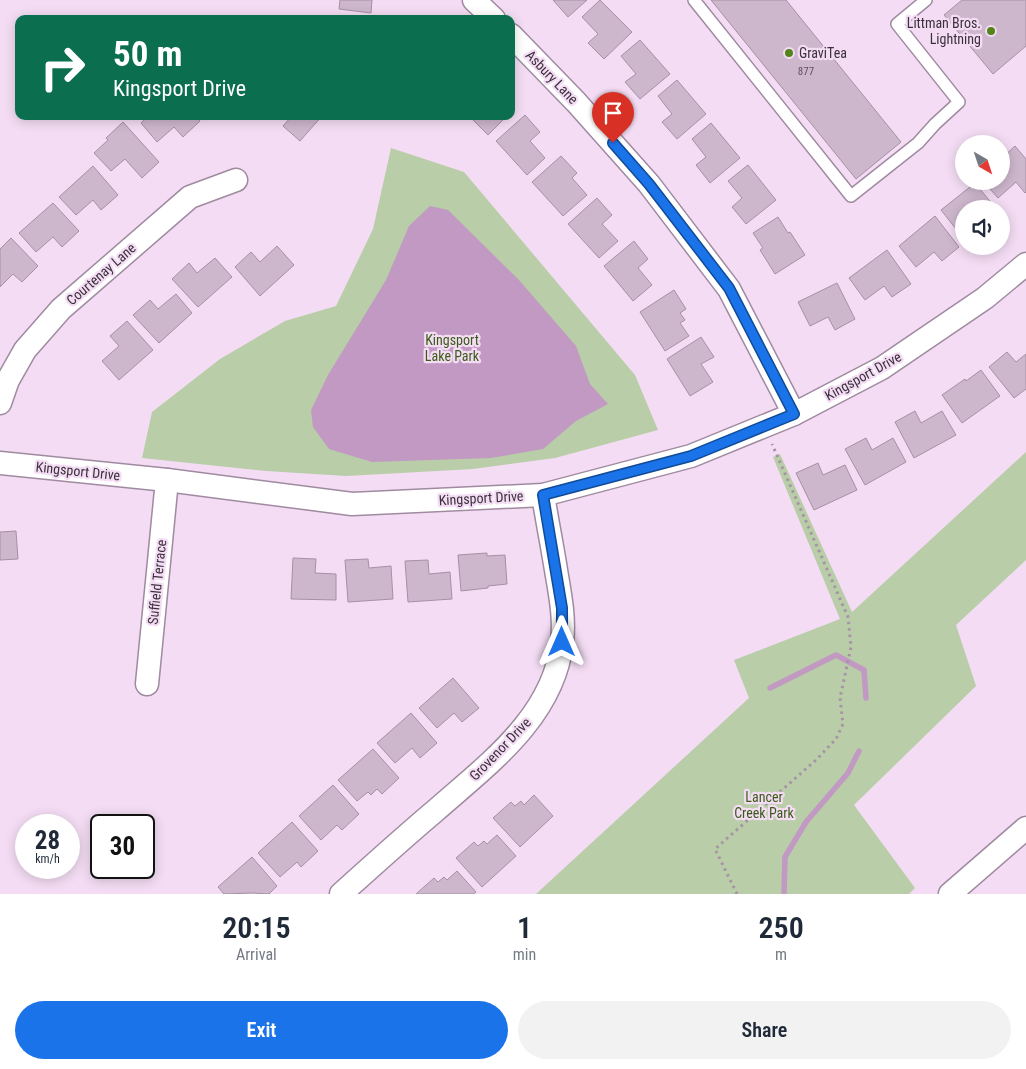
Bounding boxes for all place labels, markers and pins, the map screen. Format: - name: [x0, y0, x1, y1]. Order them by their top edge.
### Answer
- place label: Littman Bros. Lightning: [907, 15, 981, 47]
- marker: Littman Bros. Lightning: [985, 25, 997, 37]
- place label: GraviTea: [799, 45, 847, 61]
- marker: GraviTea: [783, 47, 795, 59]
- pin: [592, 92, 634, 143]

